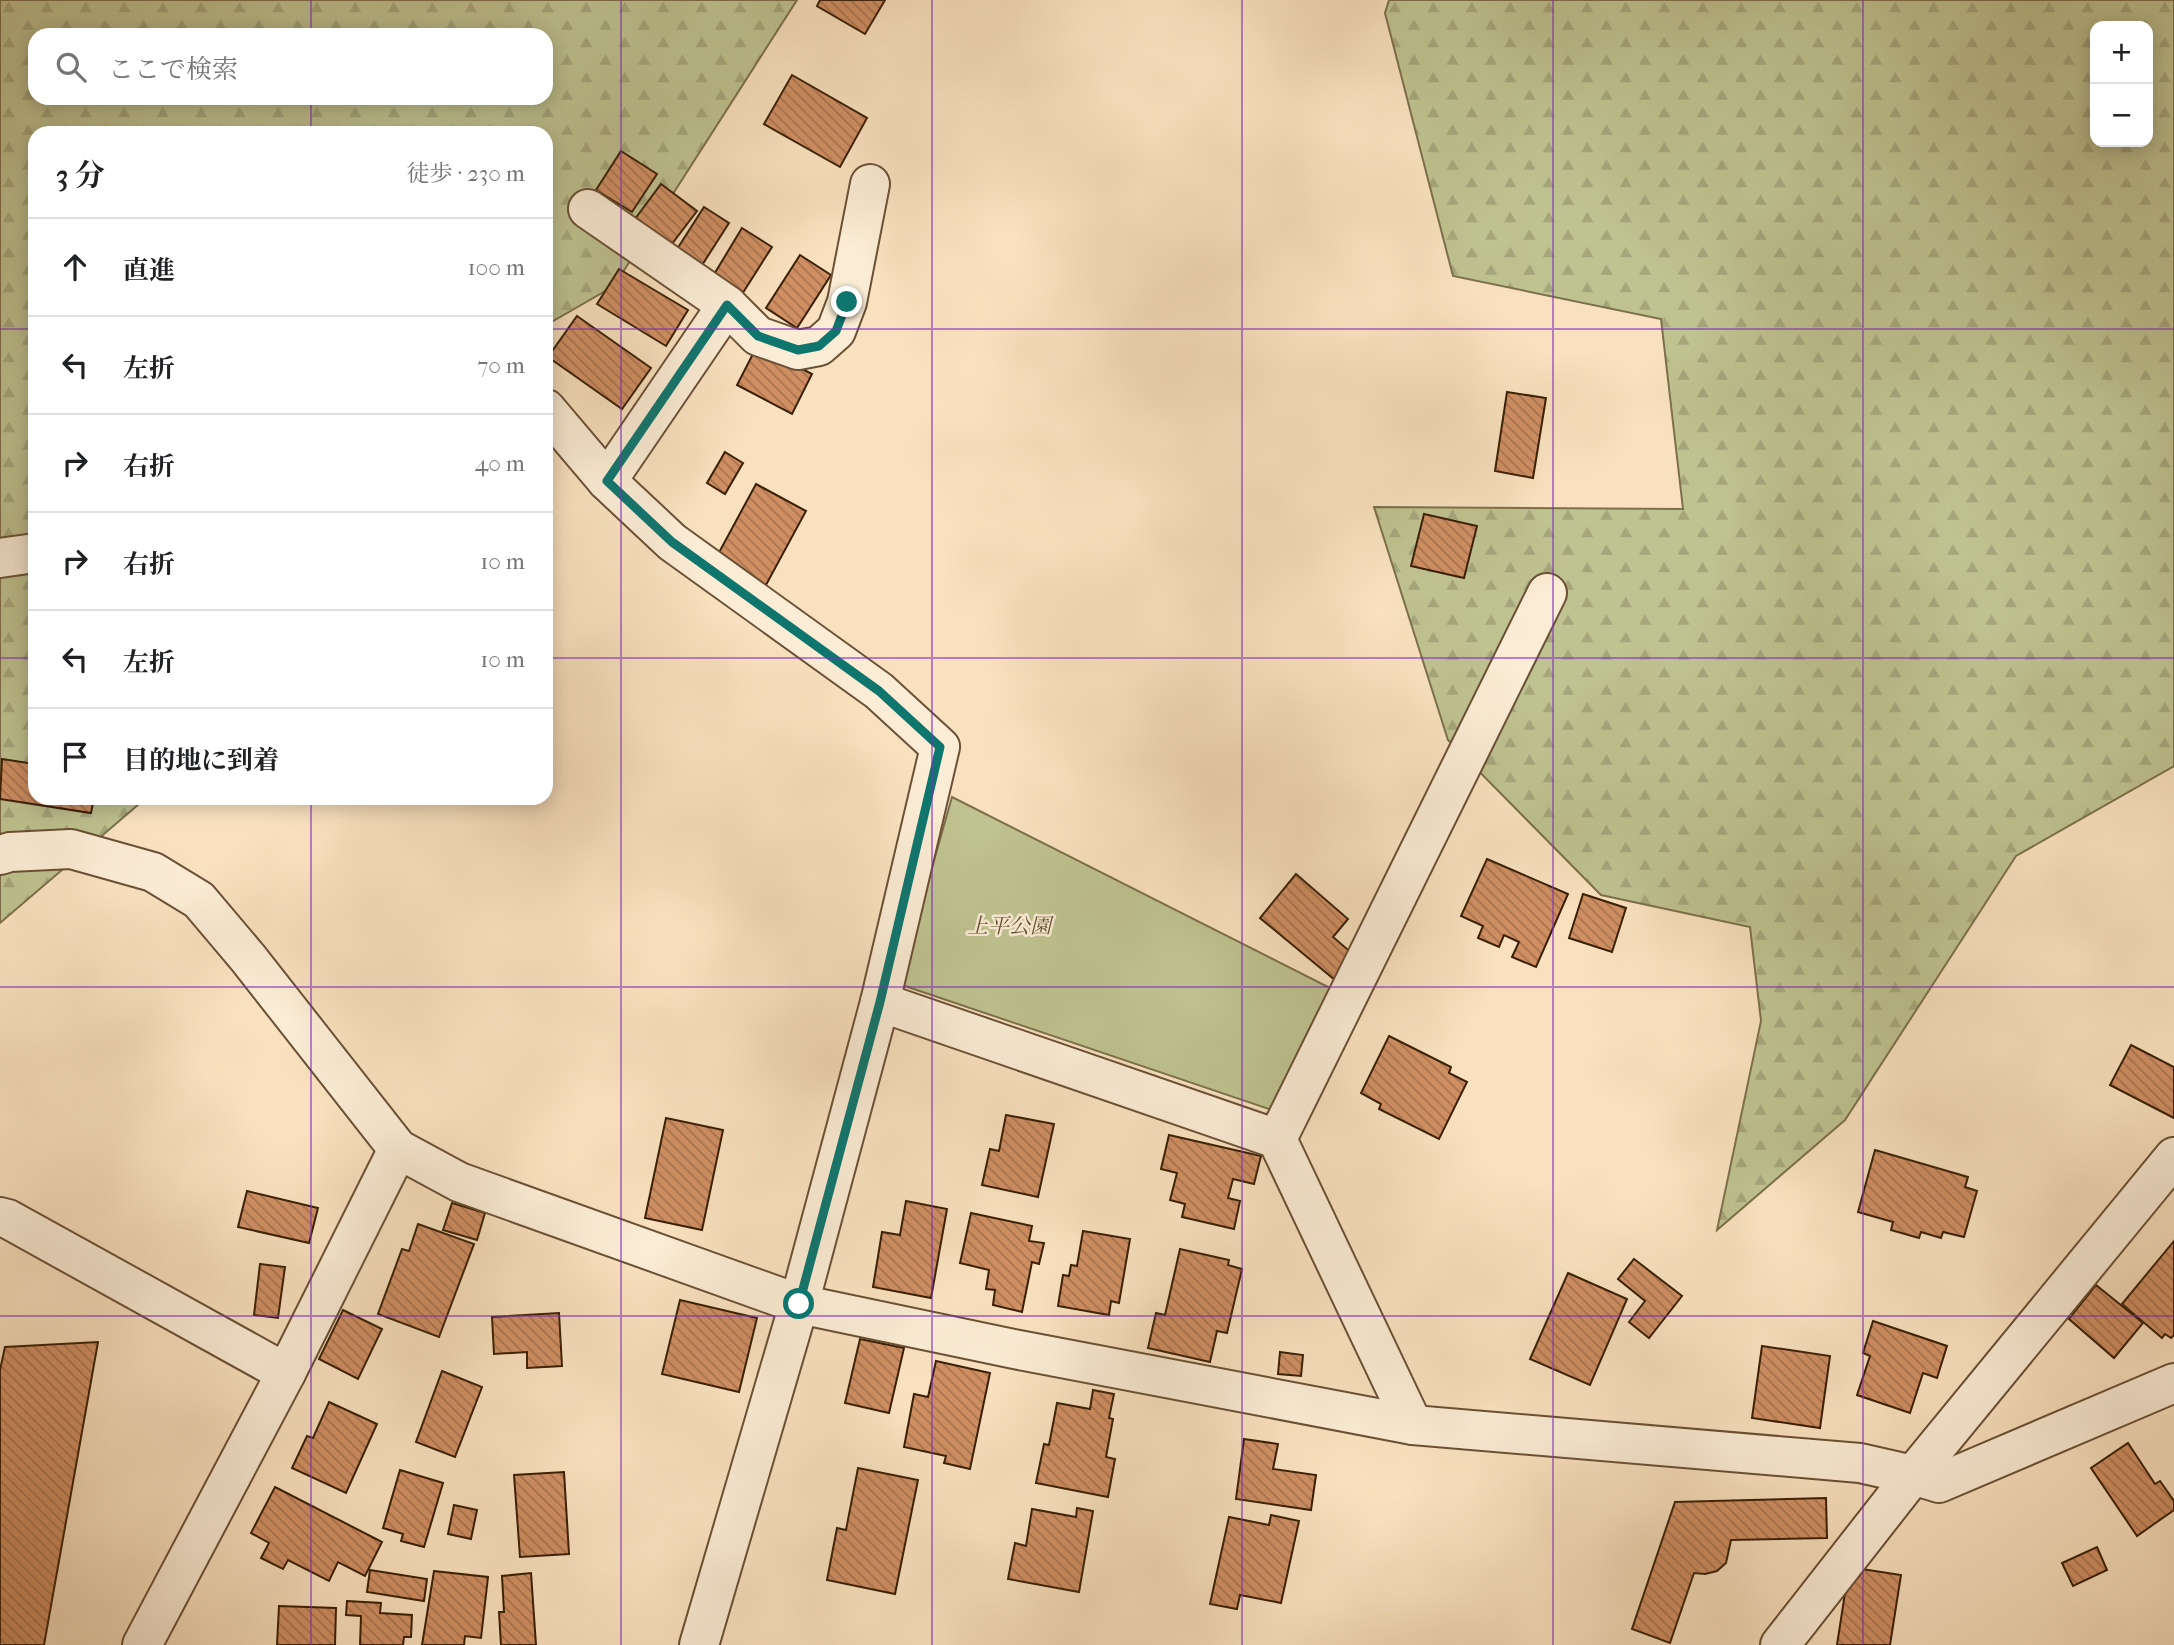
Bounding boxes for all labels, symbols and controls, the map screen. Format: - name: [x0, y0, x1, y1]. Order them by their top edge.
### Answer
- map controls: [2090, 21, 2153, 147]
- button: +: [2090, 21, 2153, 84]
- search box: [28, 28, 553, 105]
- icon: search: [52, 48, 90, 86]
- text: ここで検索: [108, 54, 238, 85]
- button: −: [2090, 84, 2153, 147]
- text: 3 分: [56, 158, 105, 193]
- text: 徒歩 · 230 m: [406, 160, 525, 187]
- icon: ahead: [56, 248, 94, 286]
- text: 100 m: [467, 254, 525, 281]
- text: 直進: [123, 255, 175, 286]
- route end: [831, 286, 862, 317]
- icon: left: [56, 346, 94, 384]
- text: 70 m: [477, 352, 525, 379]
- text: 左折: [123, 353, 175, 384]
- icon: right: [56, 444, 94, 482]
- text: 40 m: [475, 450, 525, 477]
- text: 右折: [123, 451, 175, 482]
- icon: right: [56, 542, 94, 580]
- text: 10 m: [480, 548, 525, 575]
- text: 右折: [123, 549, 175, 580]
- icon: left: [56, 640, 94, 678]
- text: 10 m: [480, 646, 525, 673]
- text: 左折: [123, 647, 175, 678]
- icon: arrive: [56, 738, 94, 776]
- text: 目的地に到着: [123, 745, 279, 776]
- park label: 上平公園: [967, 914, 1054, 938]
- route start: [783, 1288, 814, 1319]

